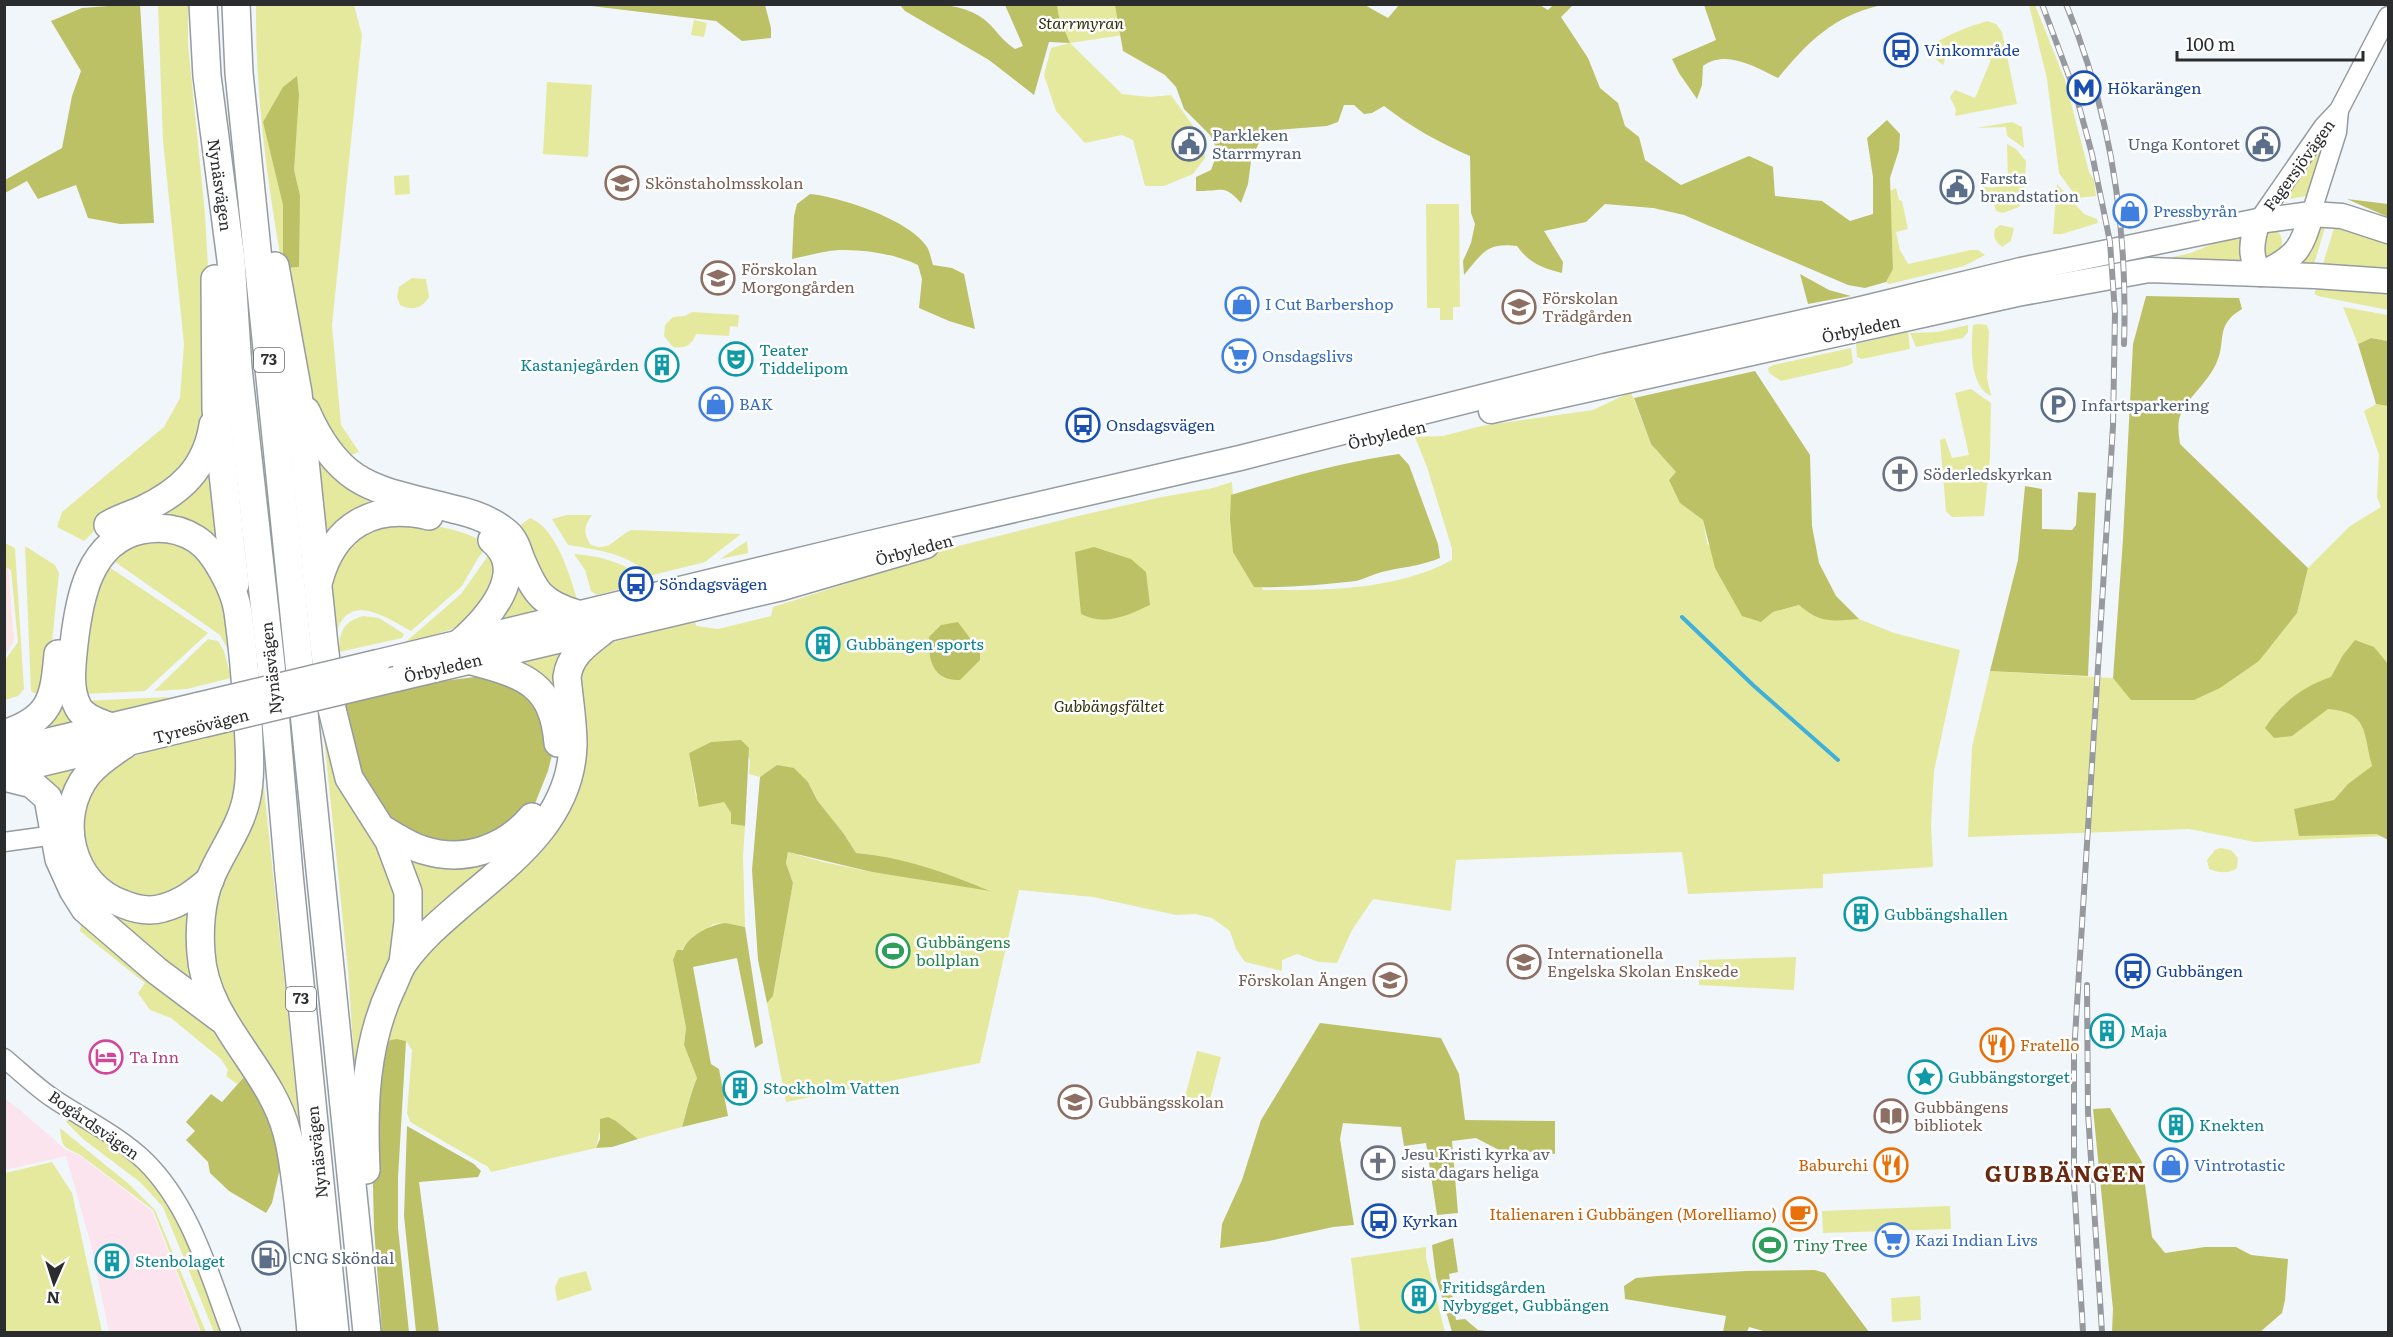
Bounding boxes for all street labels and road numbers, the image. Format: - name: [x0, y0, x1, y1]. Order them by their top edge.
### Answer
- street label: Fagersjövägen: [2257, 113, 2340, 215]
- street label: Nynäsvägen: [203, 137, 239, 233]
- street label: Örbyleden: [1819, 308, 1903, 348]
- road number: 73: [254, 348, 284, 372]
- street label: Örbyleden: [1345, 413, 1429, 455]
- street label: Örbyleden: [872, 527, 956, 571]
- street label: Nynäsvägen: [253, 620, 287, 716]
- street label: Örbyleden: [401, 646, 485, 688]
- street label: Tyresövägen: [150, 701, 252, 749]
- road number: 73: [286, 987, 316, 1011]
- street label: Bogårdsvägen: [44, 1084, 145, 1165]
- street label: Nynäsvägen: [299, 1104, 333, 1200]

